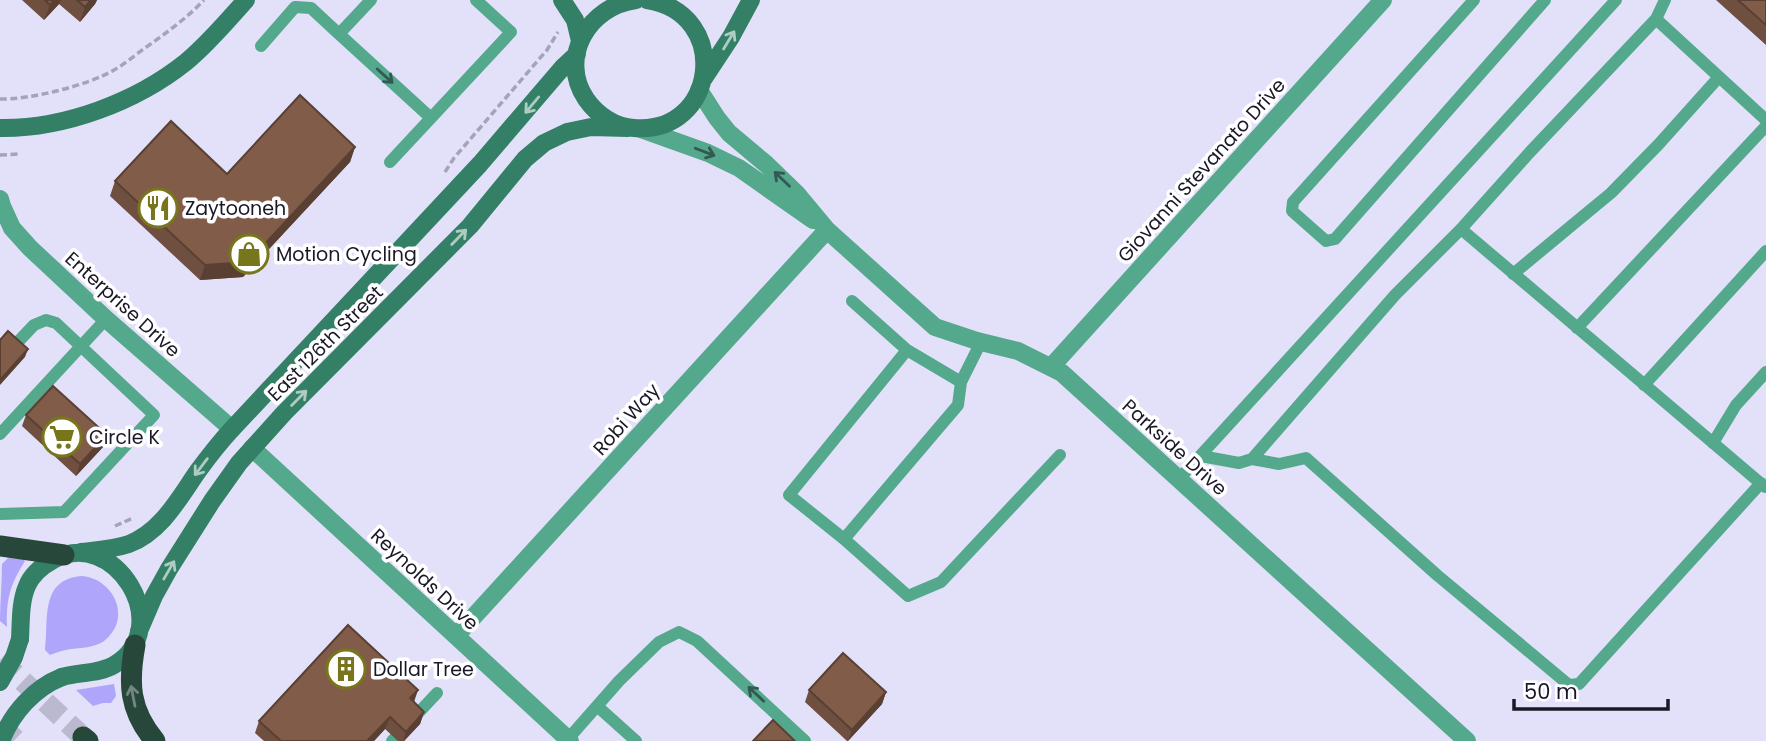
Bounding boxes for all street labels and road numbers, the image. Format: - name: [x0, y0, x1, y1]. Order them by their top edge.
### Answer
- street label: Giovanni Stevanato Drive: [1111, 72, 1291, 268]
- street label: Enterprise Drive: [59, 245, 186, 363]
- street label: East 126th Street: [262, 280, 389, 407]
- street label: Robi Way: [587, 377, 666, 461]
- street label: Parkside Drive: [1116, 393, 1233, 502]
- street label: Reynolds Drive: [365, 522, 485, 636]

